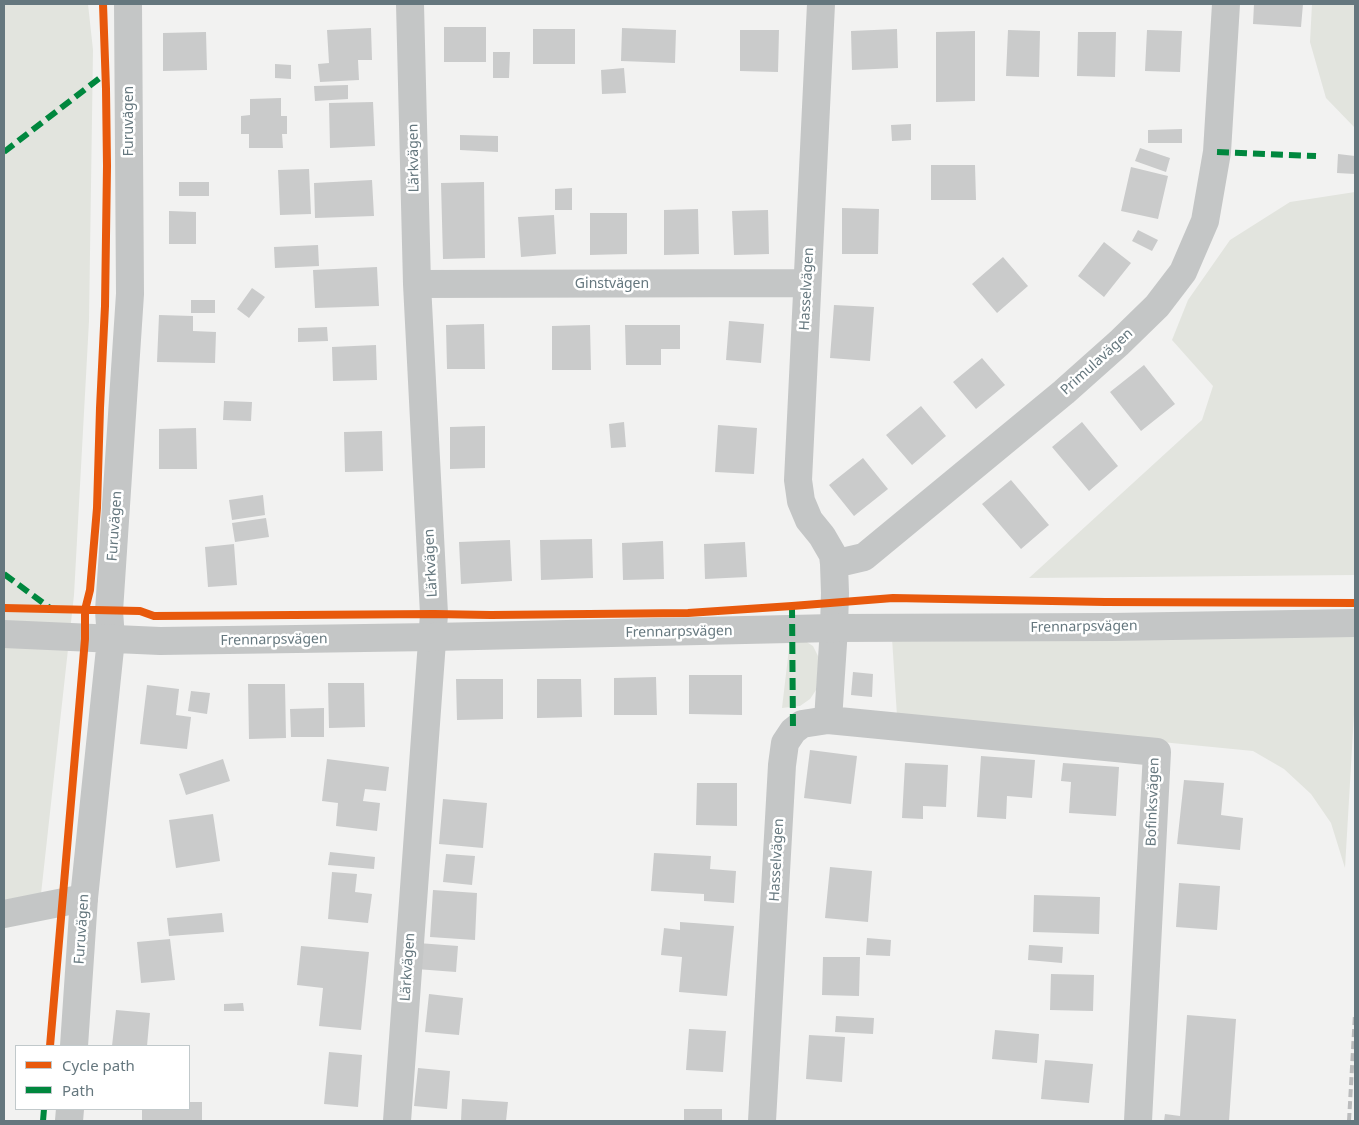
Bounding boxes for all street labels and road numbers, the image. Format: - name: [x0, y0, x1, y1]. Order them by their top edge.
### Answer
- street label: Furuvägen: [121, 86, 137, 156]
- street label: Lärkvägen: [405, 124, 423, 192]
- street label: Hasselvägen: [796, 247, 818, 331]
- street label: Ginstvägen: [575, 276, 649, 292]
- street label: Primulavägen: [1057, 325, 1137, 399]
- street label: Furuvägen: [104, 490, 126, 562]
- street label: Lärkvägen: [421, 528, 441, 598]
- street label: Frennarpsvägen: [1030, 618, 1138, 636]
- street label: Frennarpsvägen: [625, 623, 733, 641]
- street label: Frennarpsvägen: [220, 631, 328, 649]
- street label: Bofinksvägen: [1143, 757, 1163, 847]
- street label: Hasselvägen: [766, 818, 788, 902]
- street label: Furuvägen: [71, 893, 93, 965]
- street label: Lärkvägen: [397, 932, 419, 1002]

